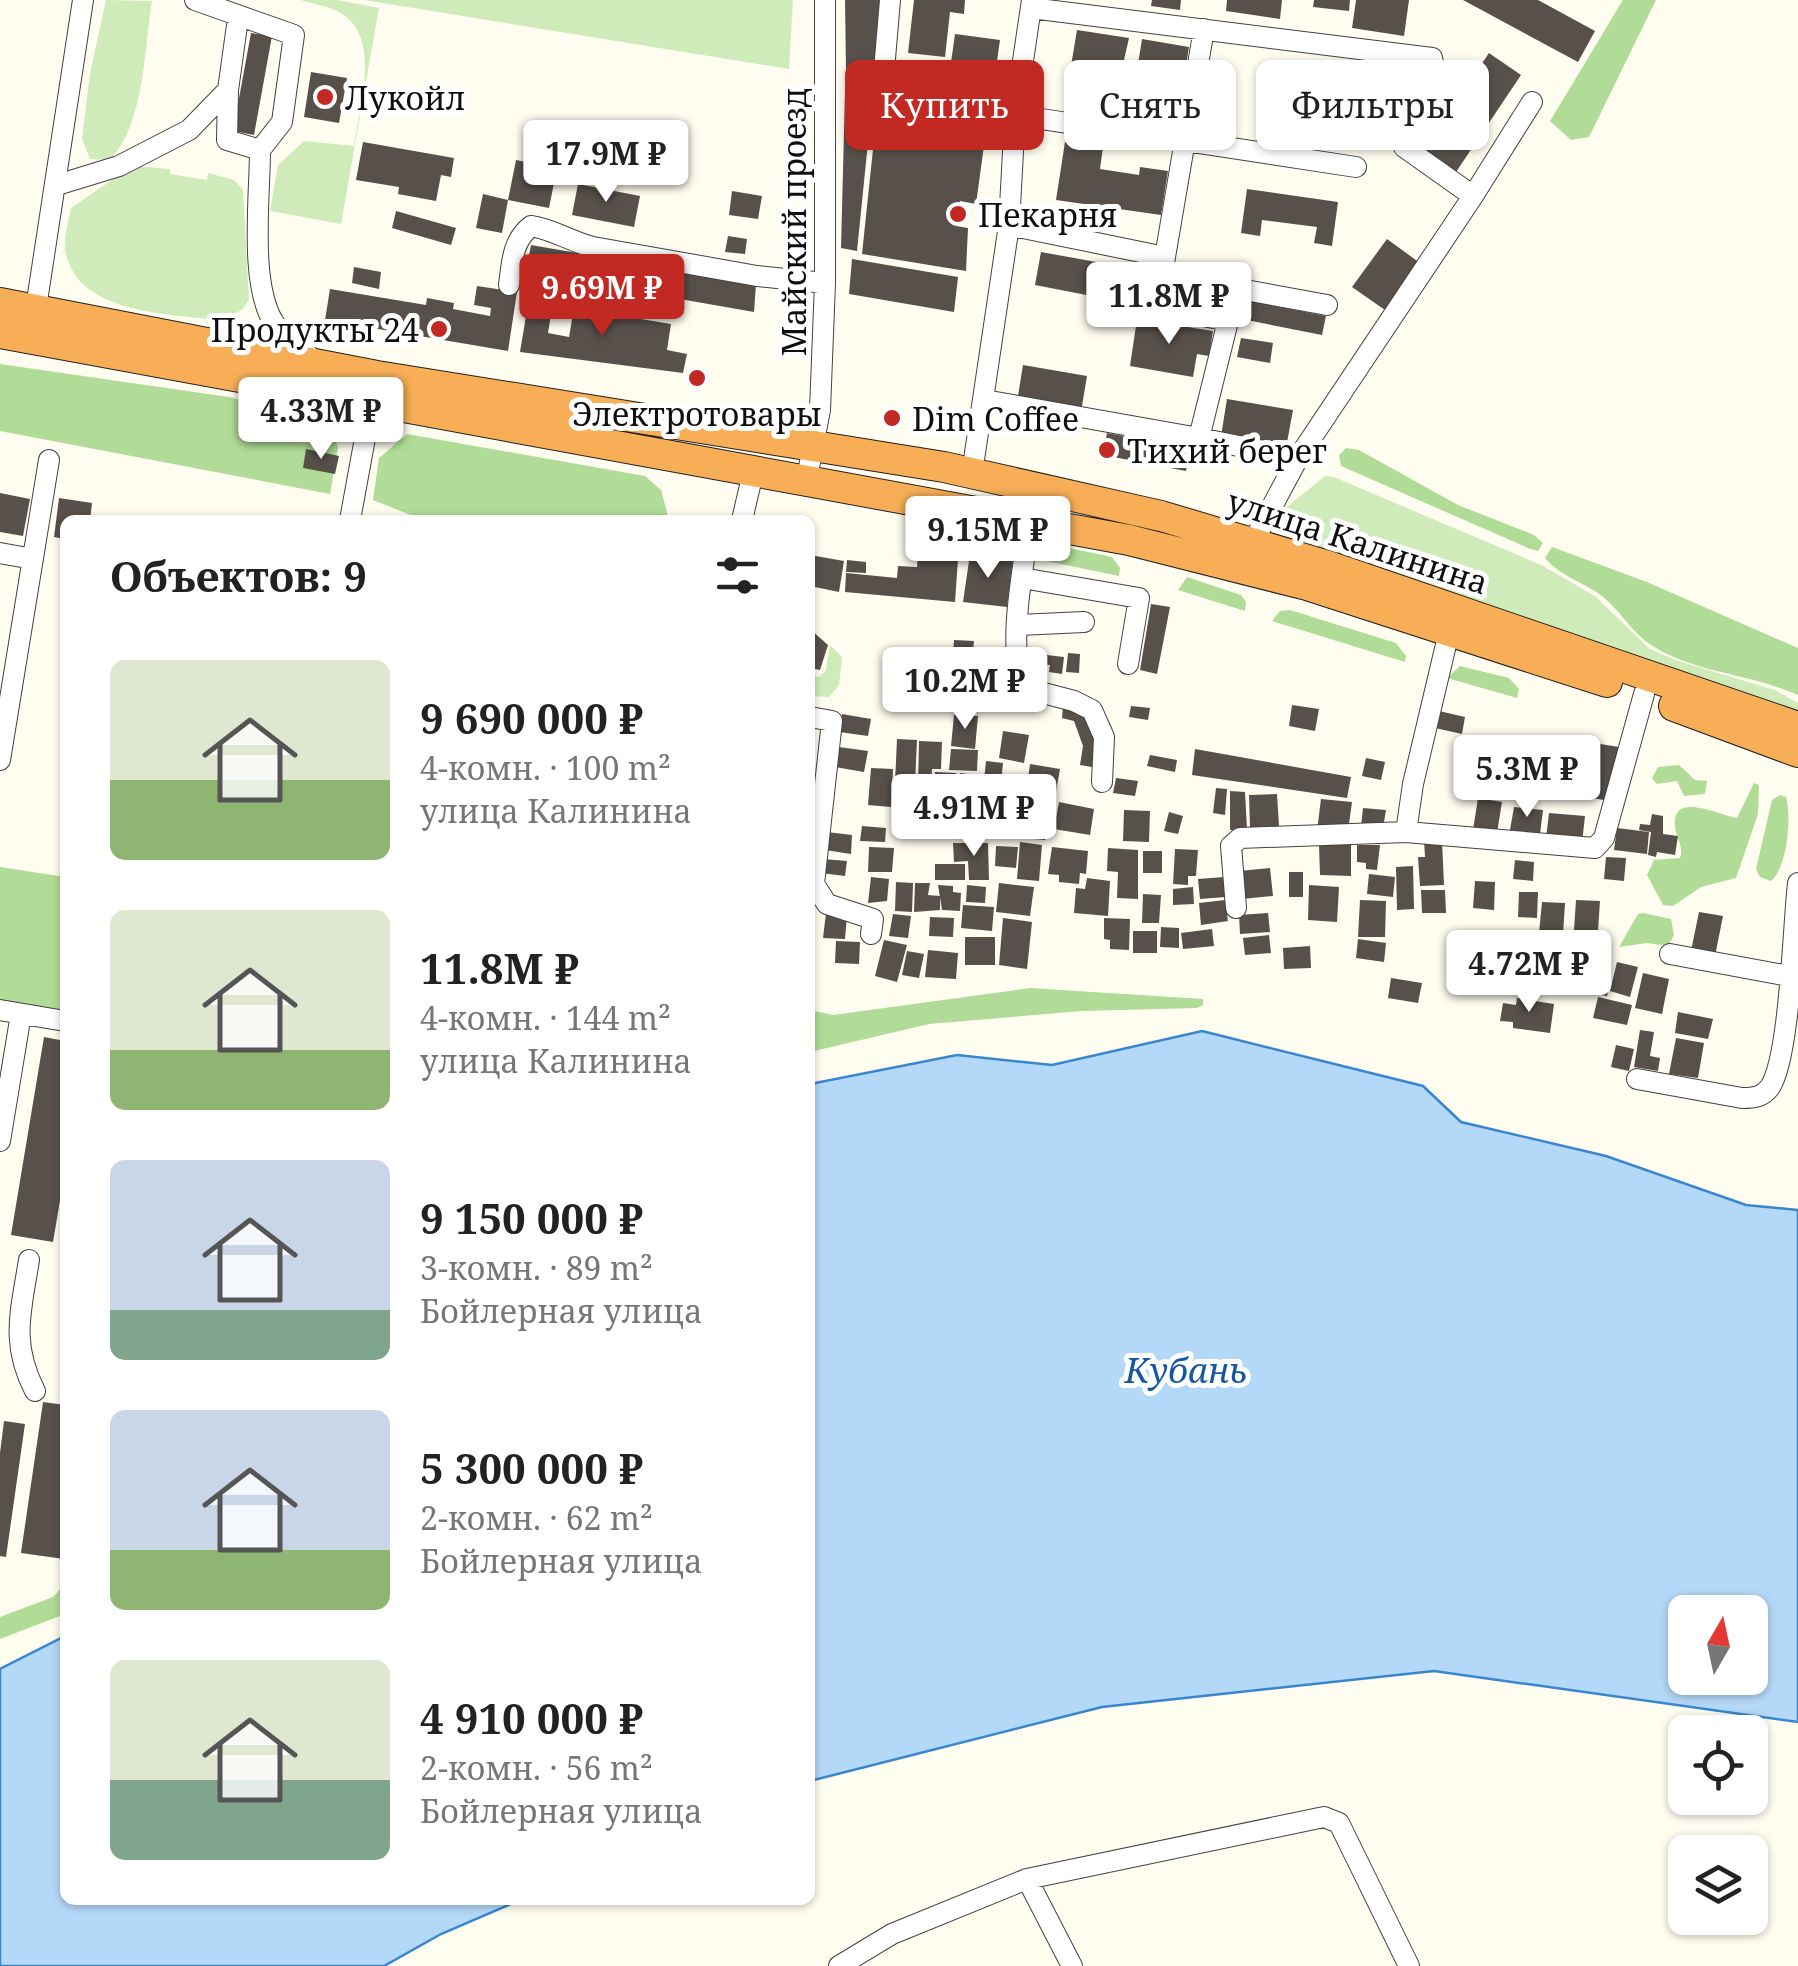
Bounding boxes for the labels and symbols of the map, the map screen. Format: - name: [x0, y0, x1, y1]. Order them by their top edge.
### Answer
- place label: Лукойл: [345, 76, 465, 119]
- marker: Лукойл: [314, 86, 336, 108]
- street label: Майский проезд: [772, 88, 815, 356]
- pin: 17.9M ₽: [514, 120, 698, 205]
- place label: Пекарня: [978, 193, 1118, 236]
- marker: Пекарня: [947, 203, 969, 225]
- pin: 9.69M ₽: [510, 254, 694, 339]
- pin: 11.8M ₽: [1077, 262, 1261, 347]
- place label: Продукты 24: [211, 308, 419, 351]
- marker: Продукты 24: [428, 318, 450, 340]
- marker: Электротовары: [686, 367, 708, 389]
- pin: 4.33M ₽: [229, 377, 413, 462]
- place label: Электротовары: [572, 392, 822, 435]
- place label: Dim Coffee: [912, 397, 1079, 440]
- marker: Dim Coffee: [881, 407, 903, 429]
- place label: Тихий берег: [1127, 429, 1327, 472]
- marker: Тихий берег: [1096, 439, 1118, 461]
- street label: улица Калинина: [1222, 479, 1494, 603]
- pin: 9.15M ₽: [896, 496, 1080, 581]
- pin: 10.2M ₽: [873, 647, 1057, 732]
- pin: 5.3M ₽: [1446, 735, 1608, 820]
- pin: 4.91M ₽: [882, 774, 1066, 859]
- pin: 4.72M ₽: [1437, 930, 1621, 1015]
- water label: Кубань: [1124, 1346, 1247, 1393]
- north arrow: [1668, 1595, 1768, 1695]

